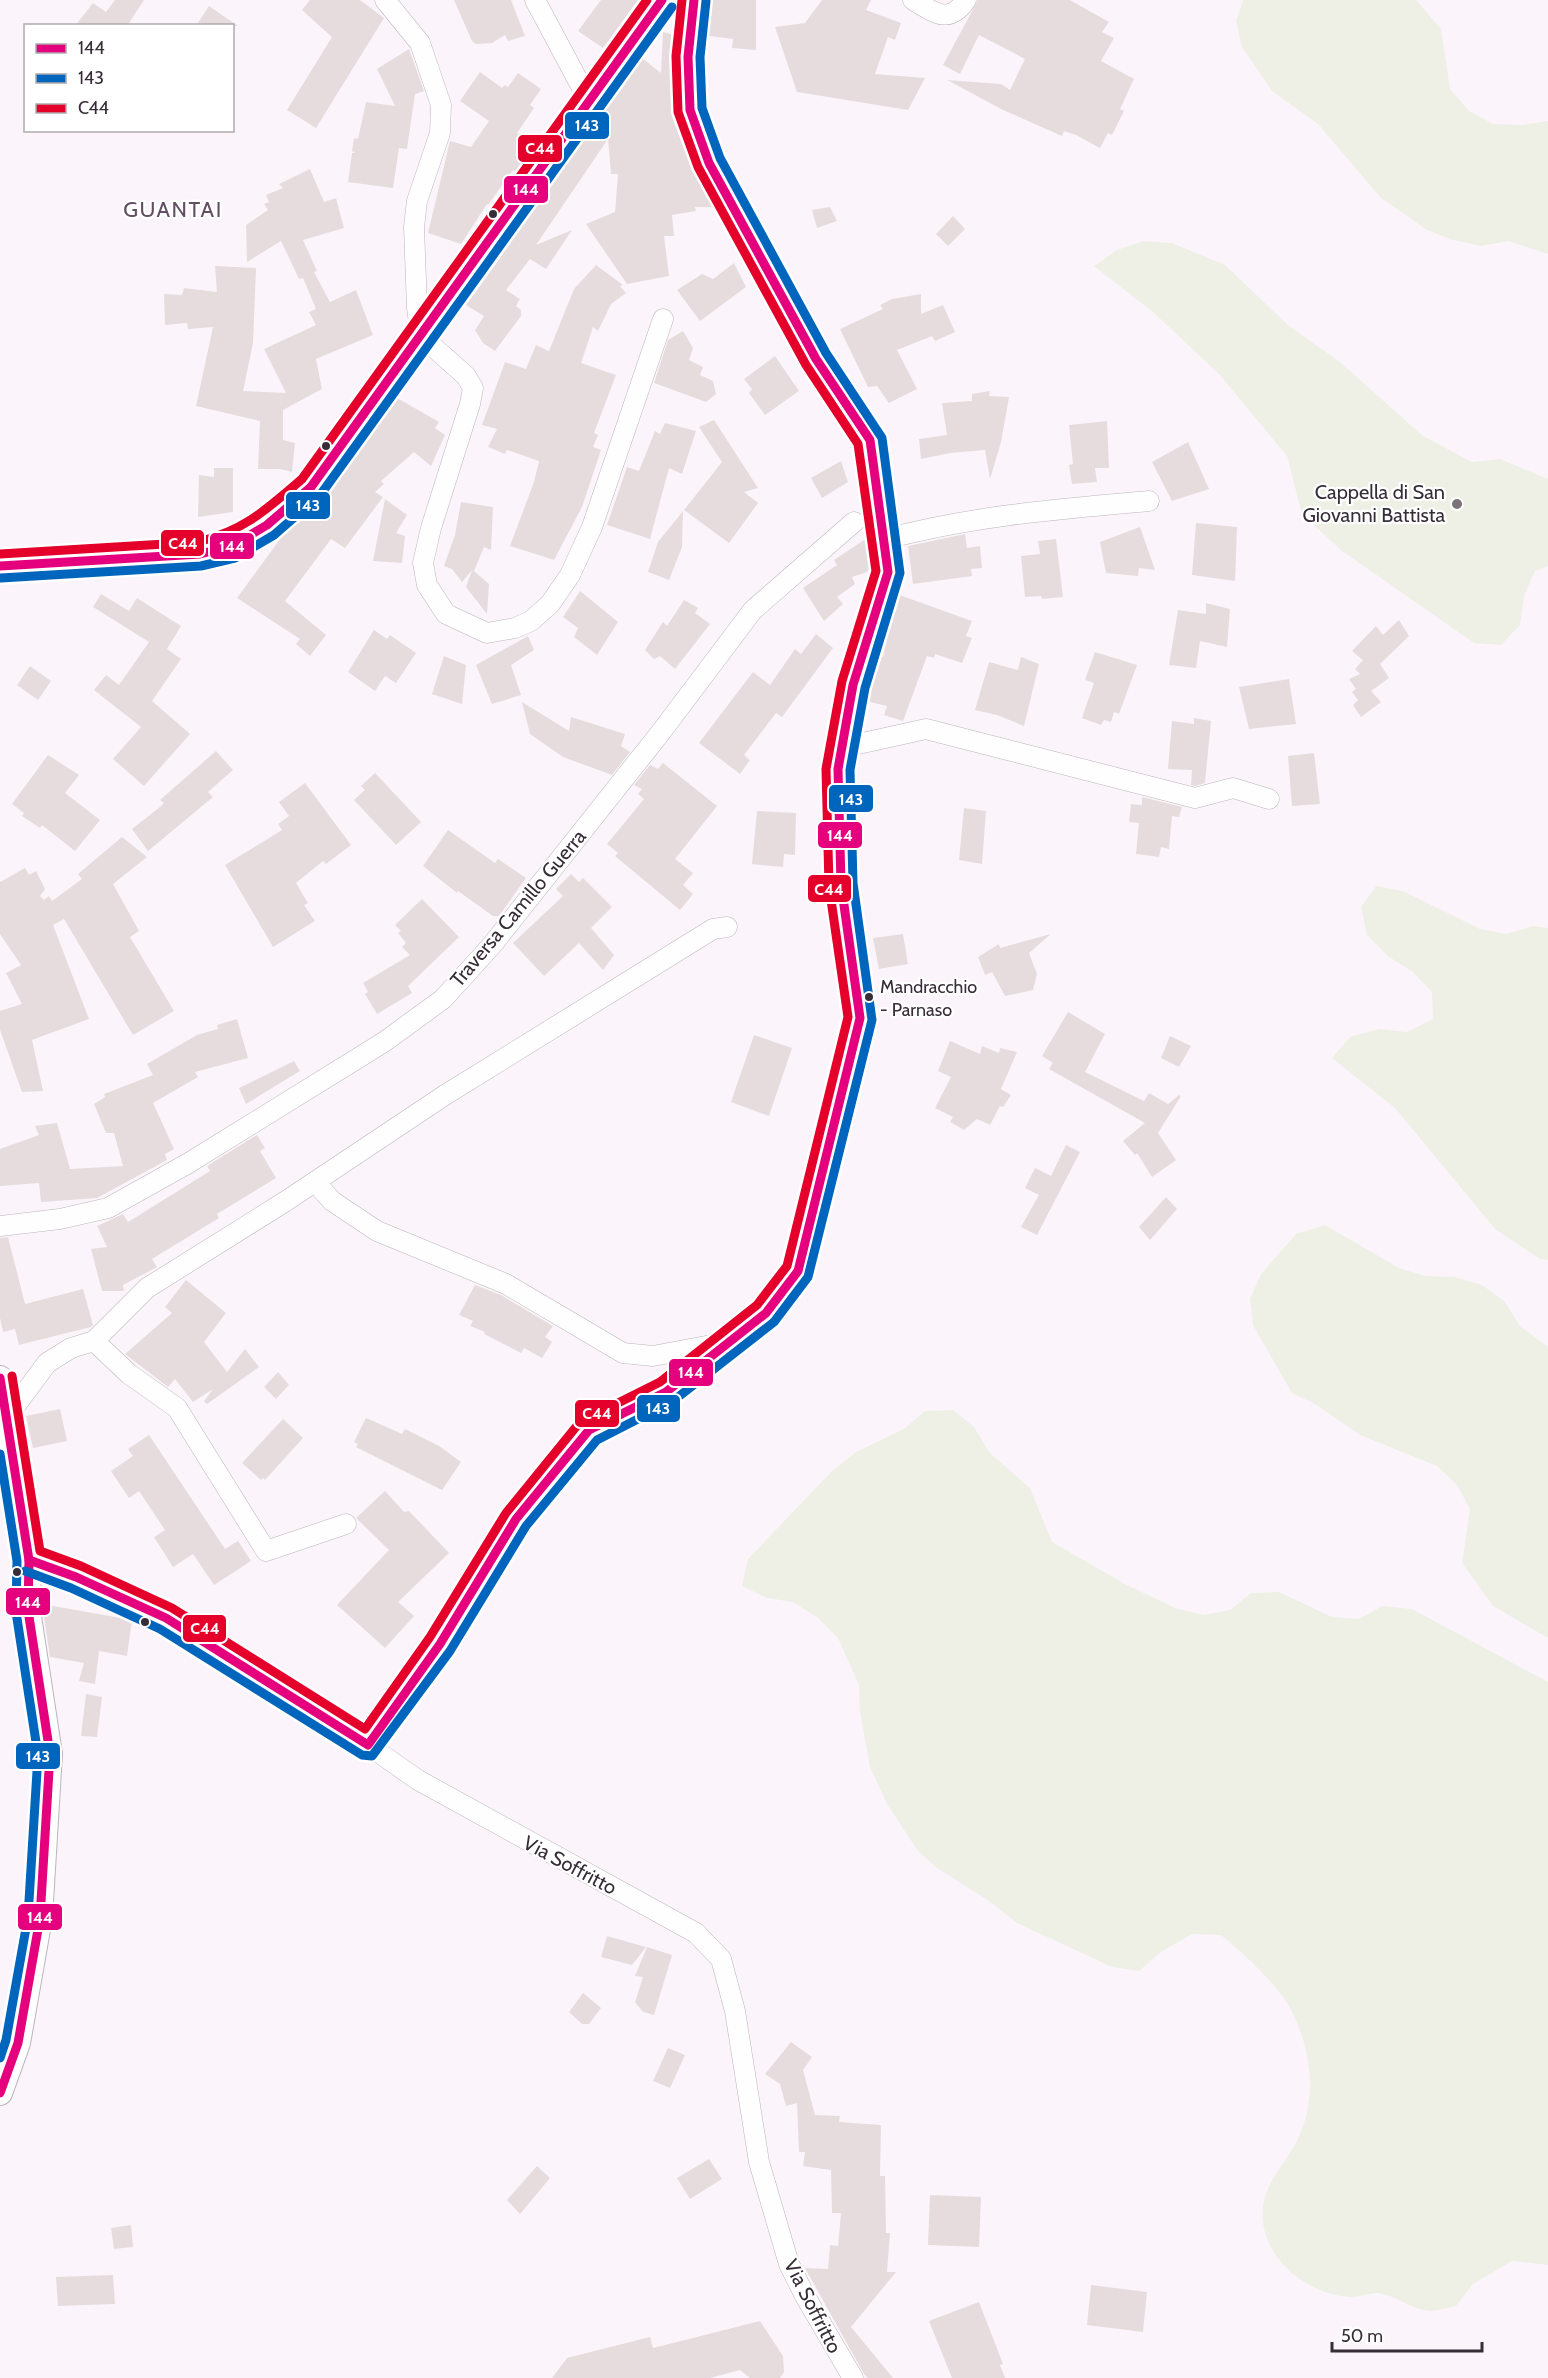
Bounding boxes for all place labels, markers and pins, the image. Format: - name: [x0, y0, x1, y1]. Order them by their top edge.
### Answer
- unlabelled marker: [487, 208, 499, 220]
- unlabelled marker: [320, 440, 332, 452]
- place label: Cappella di San Giovanni Battista: [1303, 480, 1445, 527]
- marker: Cappella di San Giovanni Battista: [1450, 497, 1464, 511]
- place label: Mandracchio - Parnaso: [880, 976, 977, 1021]
- marker: Mandracchio - Parnaso: [863, 991, 875, 1003]
- unlabelled marker: [11, 1566, 23, 1578]
- unlabelled marker: [139, 1616, 151, 1628]

